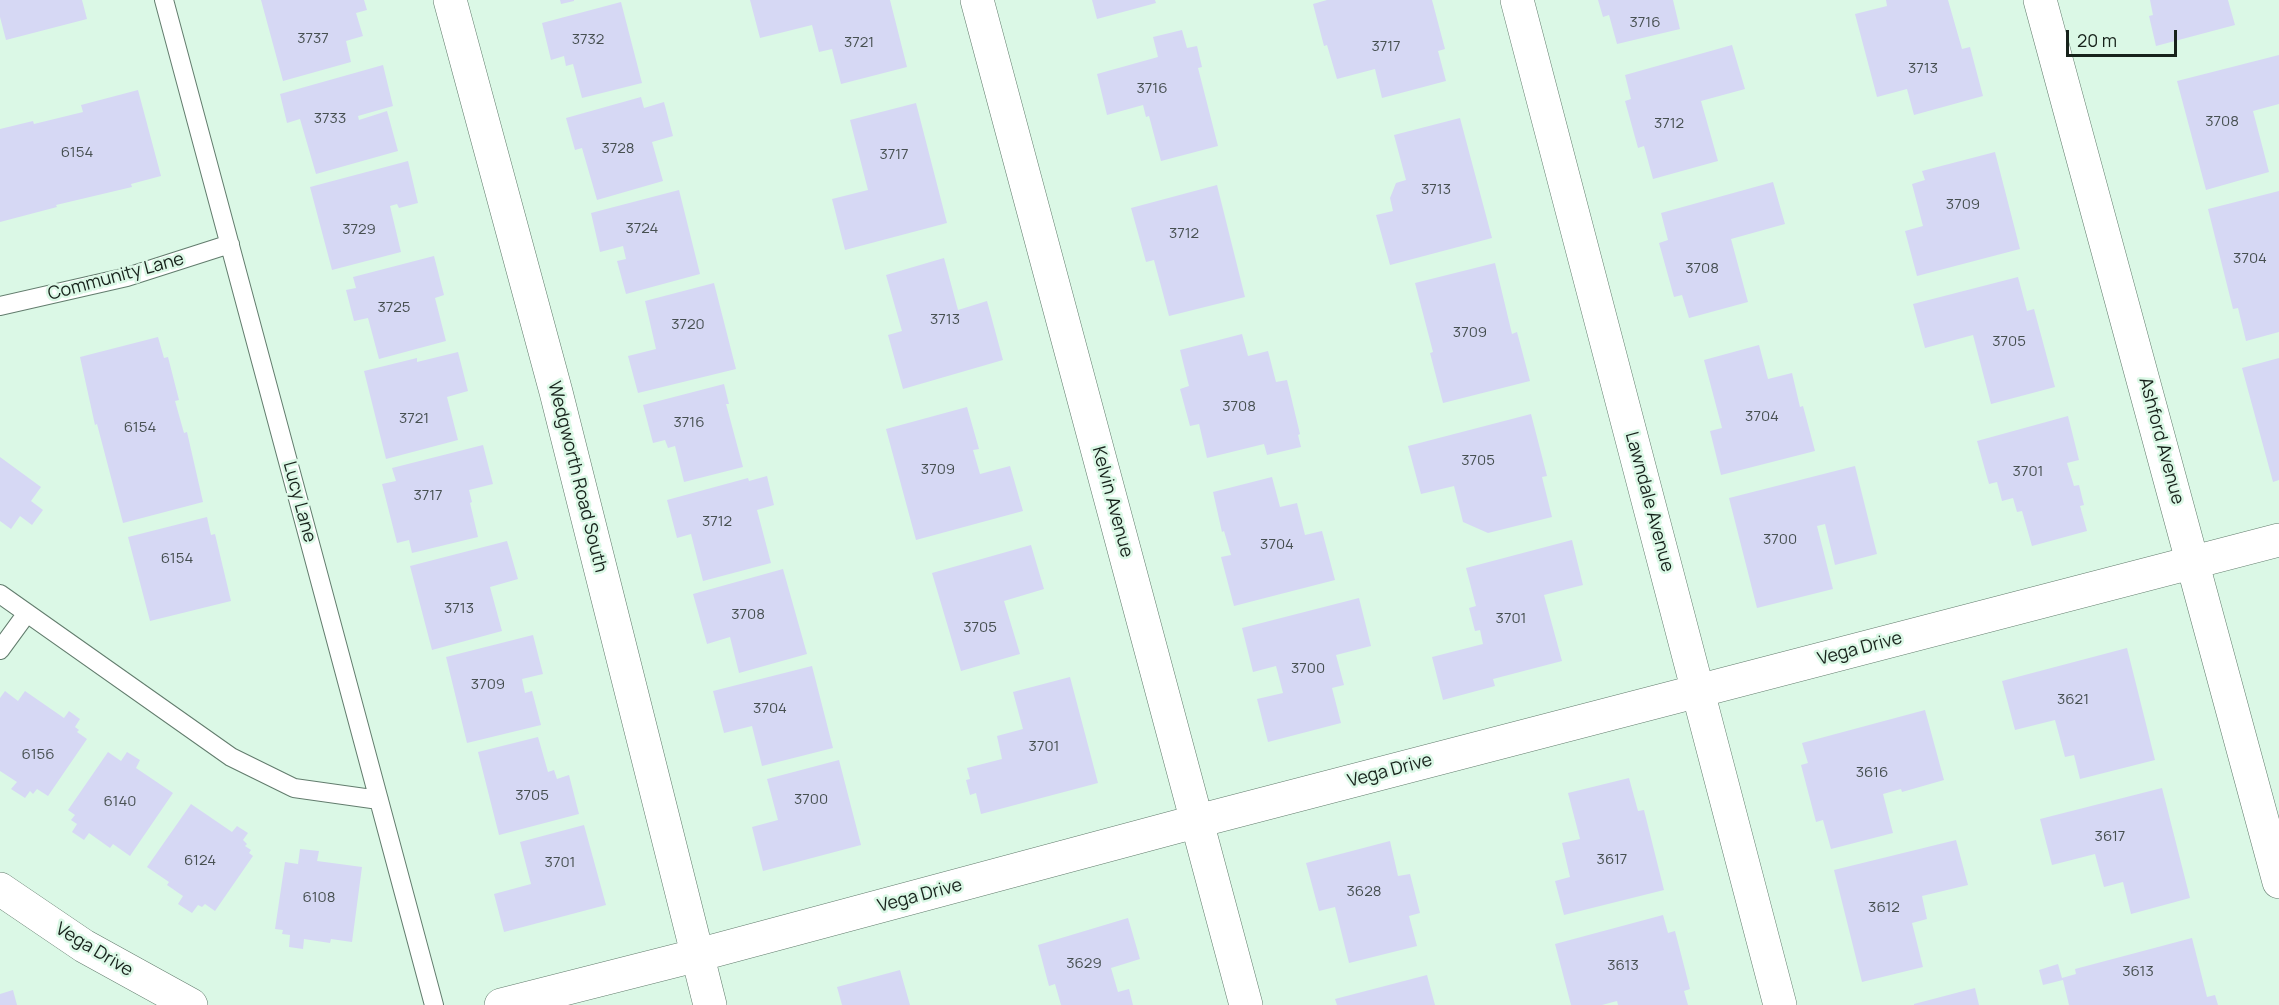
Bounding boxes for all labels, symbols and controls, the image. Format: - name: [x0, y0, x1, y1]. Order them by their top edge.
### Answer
- house number: 3716: [1630, 14, 1660, 32]
- scale bar: [2069, 18, 2180, 56]
- text: 20 m: [2077, 28, 2117, 52]
- house number: 3737: [297, 30, 329, 48]
- house number: 3732: [572, 31, 604, 49]
- house number: 3721: [844, 34, 874, 52]
- house number: 3717: [1371, 38, 1401, 56]
- house number: 3713: [1908, 60, 1938, 78]
- house number: 3716: [1137, 80, 1167, 98]
- house number: 3733: [314, 110, 346, 128]
- house number: 3708: [2205, 113, 2239, 131]
- house number: 3712: [1654, 115, 1684, 133]
- house number: 3728: [601, 140, 635, 158]
- house number: 6154: [61, 144, 93, 162]
- house number: 3717: [879, 146, 909, 164]
- house number: 3713: [1421, 181, 1451, 199]
- house number: 3709: [1946, 196, 1980, 214]
- house number: 3724: [626, 220, 658, 238]
- house number: 3729: [342, 221, 376, 239]
- house number: 3712: [1169, 225, 1199, 243]
- street label: Community Lane: [46, 248, 186, 306]
- house number: 3704: [2233, 250, 2267, 268]
- house number: 3708: [1685, 260, 1719, 278]
- house number: 3725: [377, 299, 411, 317]
- house number: 3713: [930, 311, 960, 329]
- house number: 3720: [671, 316, 705, 334]
- house number: 3709: [1453, 324, 1487, 342]
- house number: 3705: [1992, 333, 2026, 351]
- street label: Ashford Avenue: [2134, 375, 2188, 507]
- street label: Wedgworth Road South: [543, 379, 611, 575]
- house number: 3708: [1222, 398, 1256, 416]
- house number: 3704: [1745, 408, 1779, 426]
- house number: 3721: [399, 410, 429, 428]
- house number: 3716: [674, 414, 704, 432]
- house number: 6154: [124, 419, 156, 437]
- street label: Lawndale Avenue: [1620, 430, 1678, 574]
- street label: Kelvin Avenue: [1087, 444, 1137, 560]
- house number: 3705: [1461, 452, 1495, 470]
- street label: Lucy Lane: [278, 459, 320, 545]
- house number: 3709: [921, 461, 955, 479]
- house number: 3701: [2013, 463, 2043, 481]
- house number: 3717: [413, 487, 443, 505]
- house number: 3712: [702, 513, 732, 531]
- house number: 3700: [1763, 531, 1797, 549]
- house number: 3704: [1260, 536, 1294, 554]
- house number: 6154: [161, 550, 193, 568]
- house number: 3713: [444, 600, 474, 618]
- house number: 3708: [731, 606, 765, 624]
- house number: 3701: [1496, 610, 1526, 628]
- house number: 3705: [963, 619, 997, 637]
- street label: Vega Drive: [1815, 627, 1905, 671]
- house number: 3700: [1291, 660, 1325, 678]
- house number: 3709: [471, 676, 505, 694]
- house number: 3621: [2057, 691, 2089, 709]
- house number: 3704: [753, 700, 787, 718]
- house number: 3701: [1029, 738, 1059, 756]
- house number: 6156: [22, 746, 54, 764]
- street label: Vega Drive: [1345, 749, 1435, 793]
- house number: 3616: [1856, 764, 1888, 782]
- house number: 3705: [515, 787, 549, 805]
- house number: 3700: [794, 791, 828, 809]
- house number: 6140: [104, 793, 136, 811]
- house number: 3617: [2095, 828, 2125, 846]
- house number: 3617: [1597, 851, 1627, 869]
- house number: 6124: [184, 852, 216, 870]
- house number: 3701: [545, 854, 575, 872]
- street label: Vega Drive: [875, 874, 965, 918]
- house number: 3628: [1347, 883, 1381, 901]
- house number: 6108: [303, 889, 335, 907]
- house number: 3612: [1868, 899, 1900, 917]
- street label: Vega Drive: [51, 918, 137, 982]
- house number: 3629: [1066, 955, 1102, 973]
- house number: 3613: [1607, 957, 1639, 975]
- house number: 3613: [2122, 963, 2154, 981]

